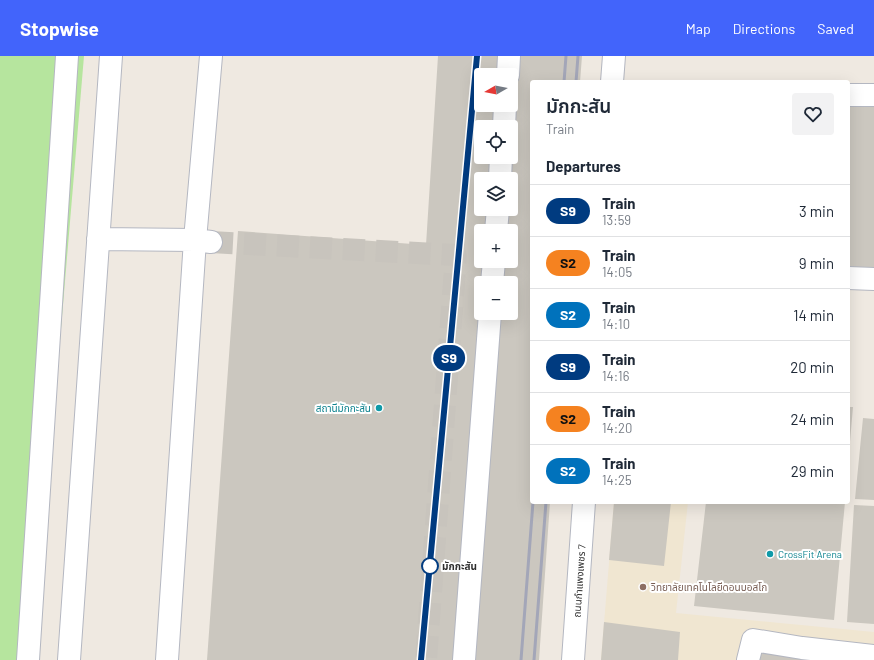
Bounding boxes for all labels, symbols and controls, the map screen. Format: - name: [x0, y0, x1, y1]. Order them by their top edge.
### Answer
- text: Stopwise: [20, 17, 99, 40]
- text: Map: [686, 20, 711, 37]
- text: Directions: [733, 20, 795, 37]
- text: Saved: [817, 20, 854, 37]
- north arrow: [474, 68, 518, 112]
- map controls: [474, 68, 518, 320]
- button: heart: [792, 93, 834, 135]
- text: มักกะสัน: [546, 94, 611, 117]
- button: locate: [474, 120, 518, 164]
- text: Train: [546, 121, 574, 137]
- text: Departures: [546, 157, 621, 175]
- button: layers: [474, 172, 518, 216]
- text: Train: [602, 194, 636, 212]
- text: S9: [560, 202, 576, 219]
- text: 3 min: [799, 202, 834, 220]
- text: 13:59: [602, 212, 631, 228]
- button: +: [474, 224, 518, 268]
- text: Train: [602, 246, 636, 264]
- text: S2: [560, 254, 576, 271]
- text: 9 min: [799, 254, 834, 272]
- text: 14:05: [602, 264, 632, 280]
- button: −: [474, 276, 518, 320]
- text: Train: [602, 298, 636, 316]
- text: S2: [560, 306, 576, 323]
- text: 14 min: [793, 306, 834, 324]
- text: 14:10: [602, 316, 630, 332]
- line badge: S9: [431, 345, 467, 371]
- text: S9: [441, 349, 457, 366]
- text: Train: [602, 350, 636, 368]
- text: S9: [560, 358, 576, 375]
- text: 20 min: [790, 358, 834, 376]
- text: 14:16: [602, 368, 629, 384]
- place label: สถานีมักกะสัน: [316, 402, 371, 414]
- text: Train: [602, 402, 636, 420]
- marker: สถานีมักกะสัน: [374, 403, 384, 413]
- text: S2: [560, 410, 576, 427]
- text: 24 min: [790, 410, 834, 428]
- text: 14:20: [602, 420, 632, 436]
- text: Train: [602, 454, 636, 472]
- text: S2: [560, 462, 576, 479]
- text: 29 min: [791, 462, 834, 480]
- text: 14:25: [602, 472, 632, 488]
- street label: ถนนกำแพงเพชร 7: [570, 544, 588, 618]
- place label: CrossFit Arena: [778, 548, 842, 560]
- marker: CrossFit Arena: [765, 549, 775, 559]
- marker: มักกะสัน: [421, 557, 439, 575]
- place label: มักกะสัน: [442, 560, 477, 572]
- place label: วิทยาลัยเทคโนโลยีดอนบอสโก: [650, 581, 767, 593]
- marker: วิทยาลัยเทคโนโลยีดอนบอสโก: [638, 582, 648, 592]

